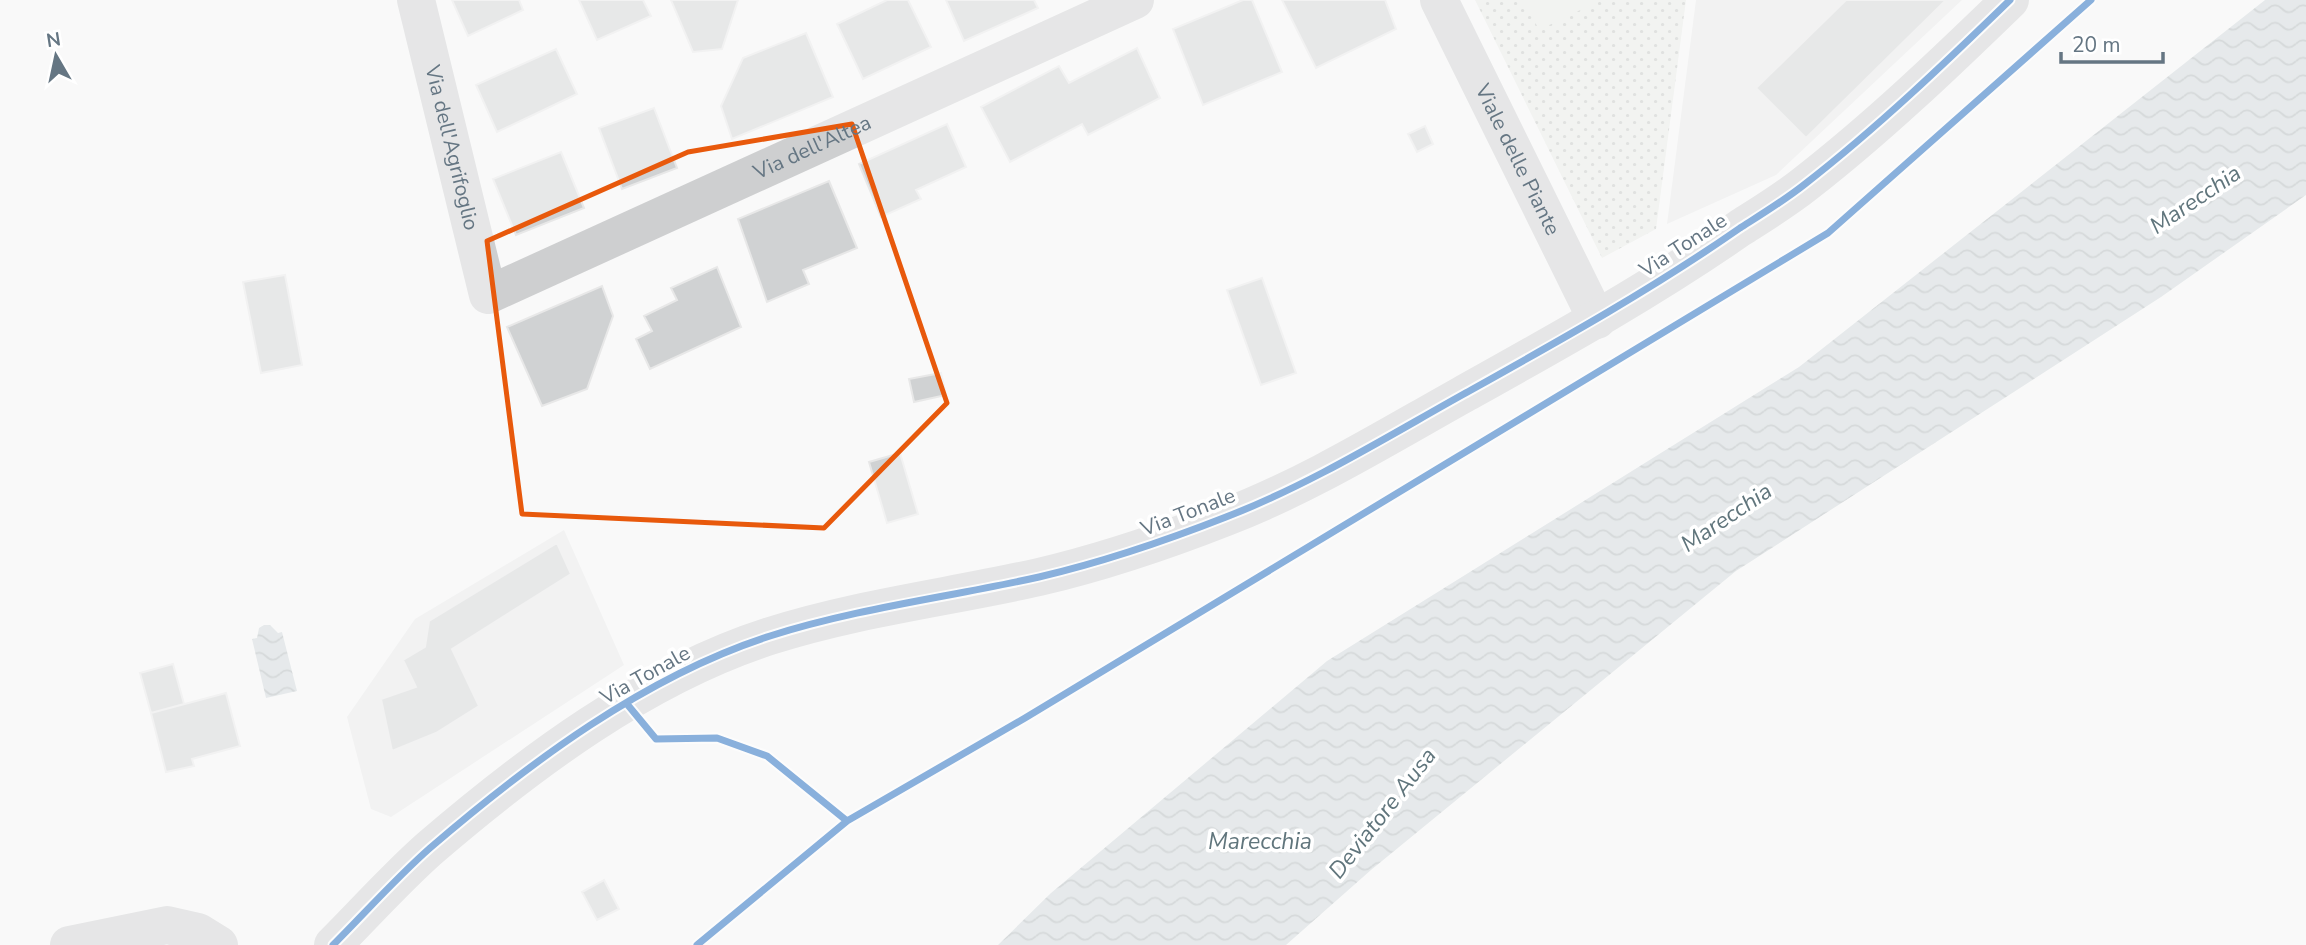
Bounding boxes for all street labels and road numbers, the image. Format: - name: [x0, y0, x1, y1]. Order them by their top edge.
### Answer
- street label: Via dell'Agrifoglio: [418, 61, 486, 233]
- street label: Viale delle Piante: [1468, 78, 1567, 240]
- street label: Via dell'Altea: [748, 108, 876, 187]
- street label: Via Tonale: [1633, 206, 1732, 284]
- street label: Via Tonale: [1136, 481, 1239, 543]
- street label: Via Tonale: [594, 639, 695, 712]

